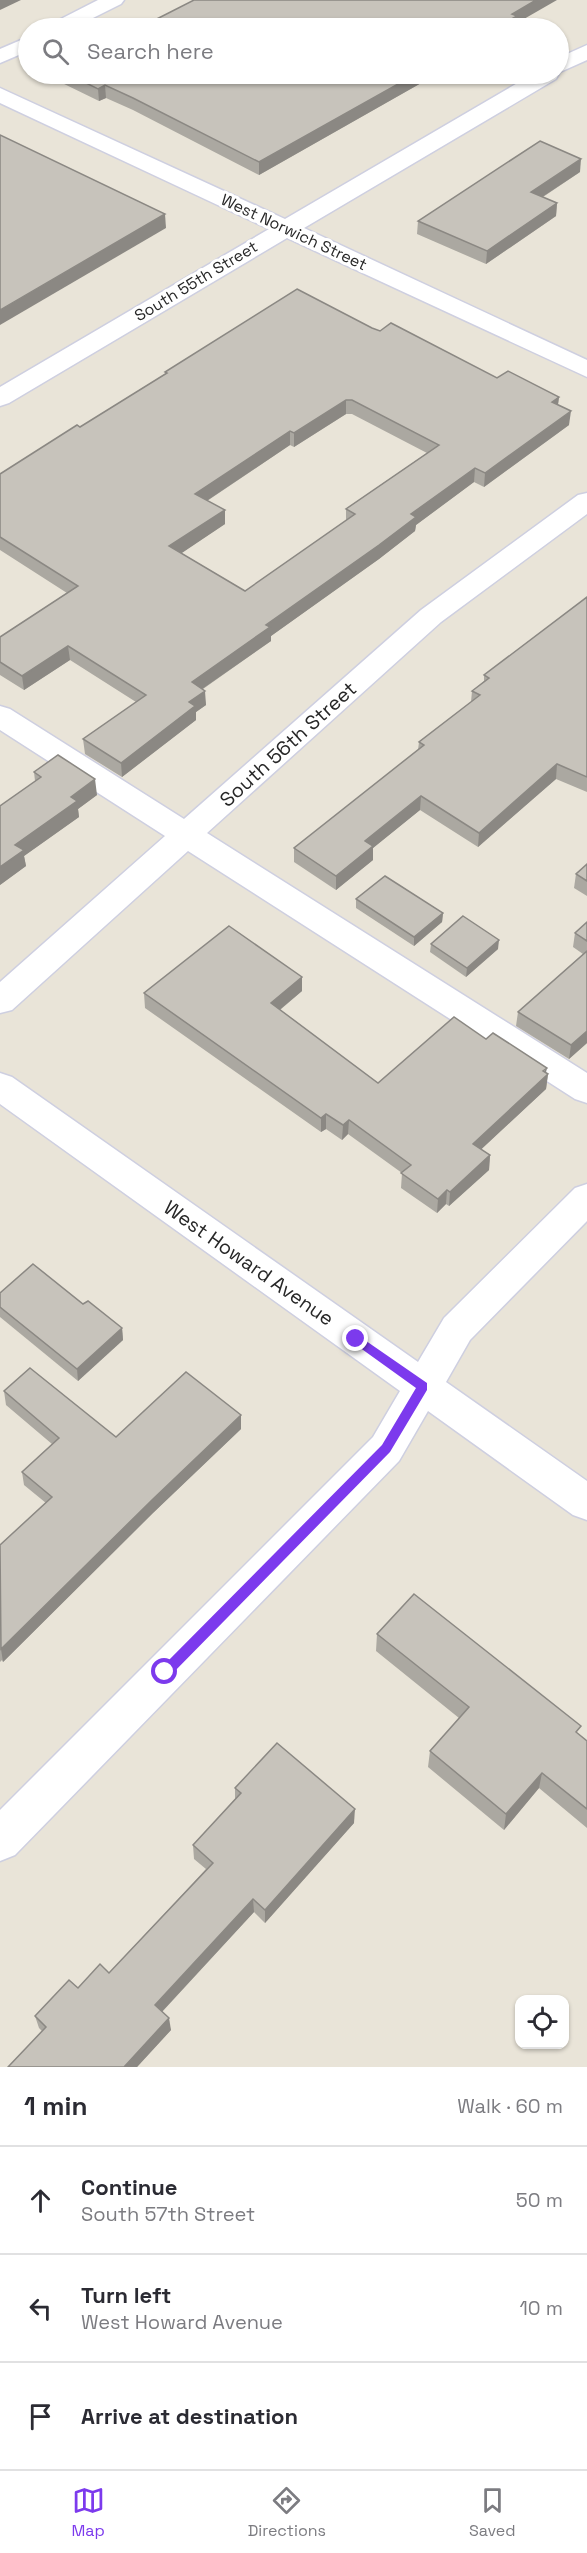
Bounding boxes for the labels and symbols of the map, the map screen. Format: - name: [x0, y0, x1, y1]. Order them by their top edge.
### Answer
- street label: West Norwich Street: [218, 189, 370, 275]
- street label: South 55th Street: [131, 236, 261, 326]
- street label: South 56th Street: [214, 676, 362, 812]
- street label: West Howard Avenue: [159, 1194, 339, 1332]
- route end: [342, 1325, 368, 1351]
- route start: [151, 1658, 177, 1684]

